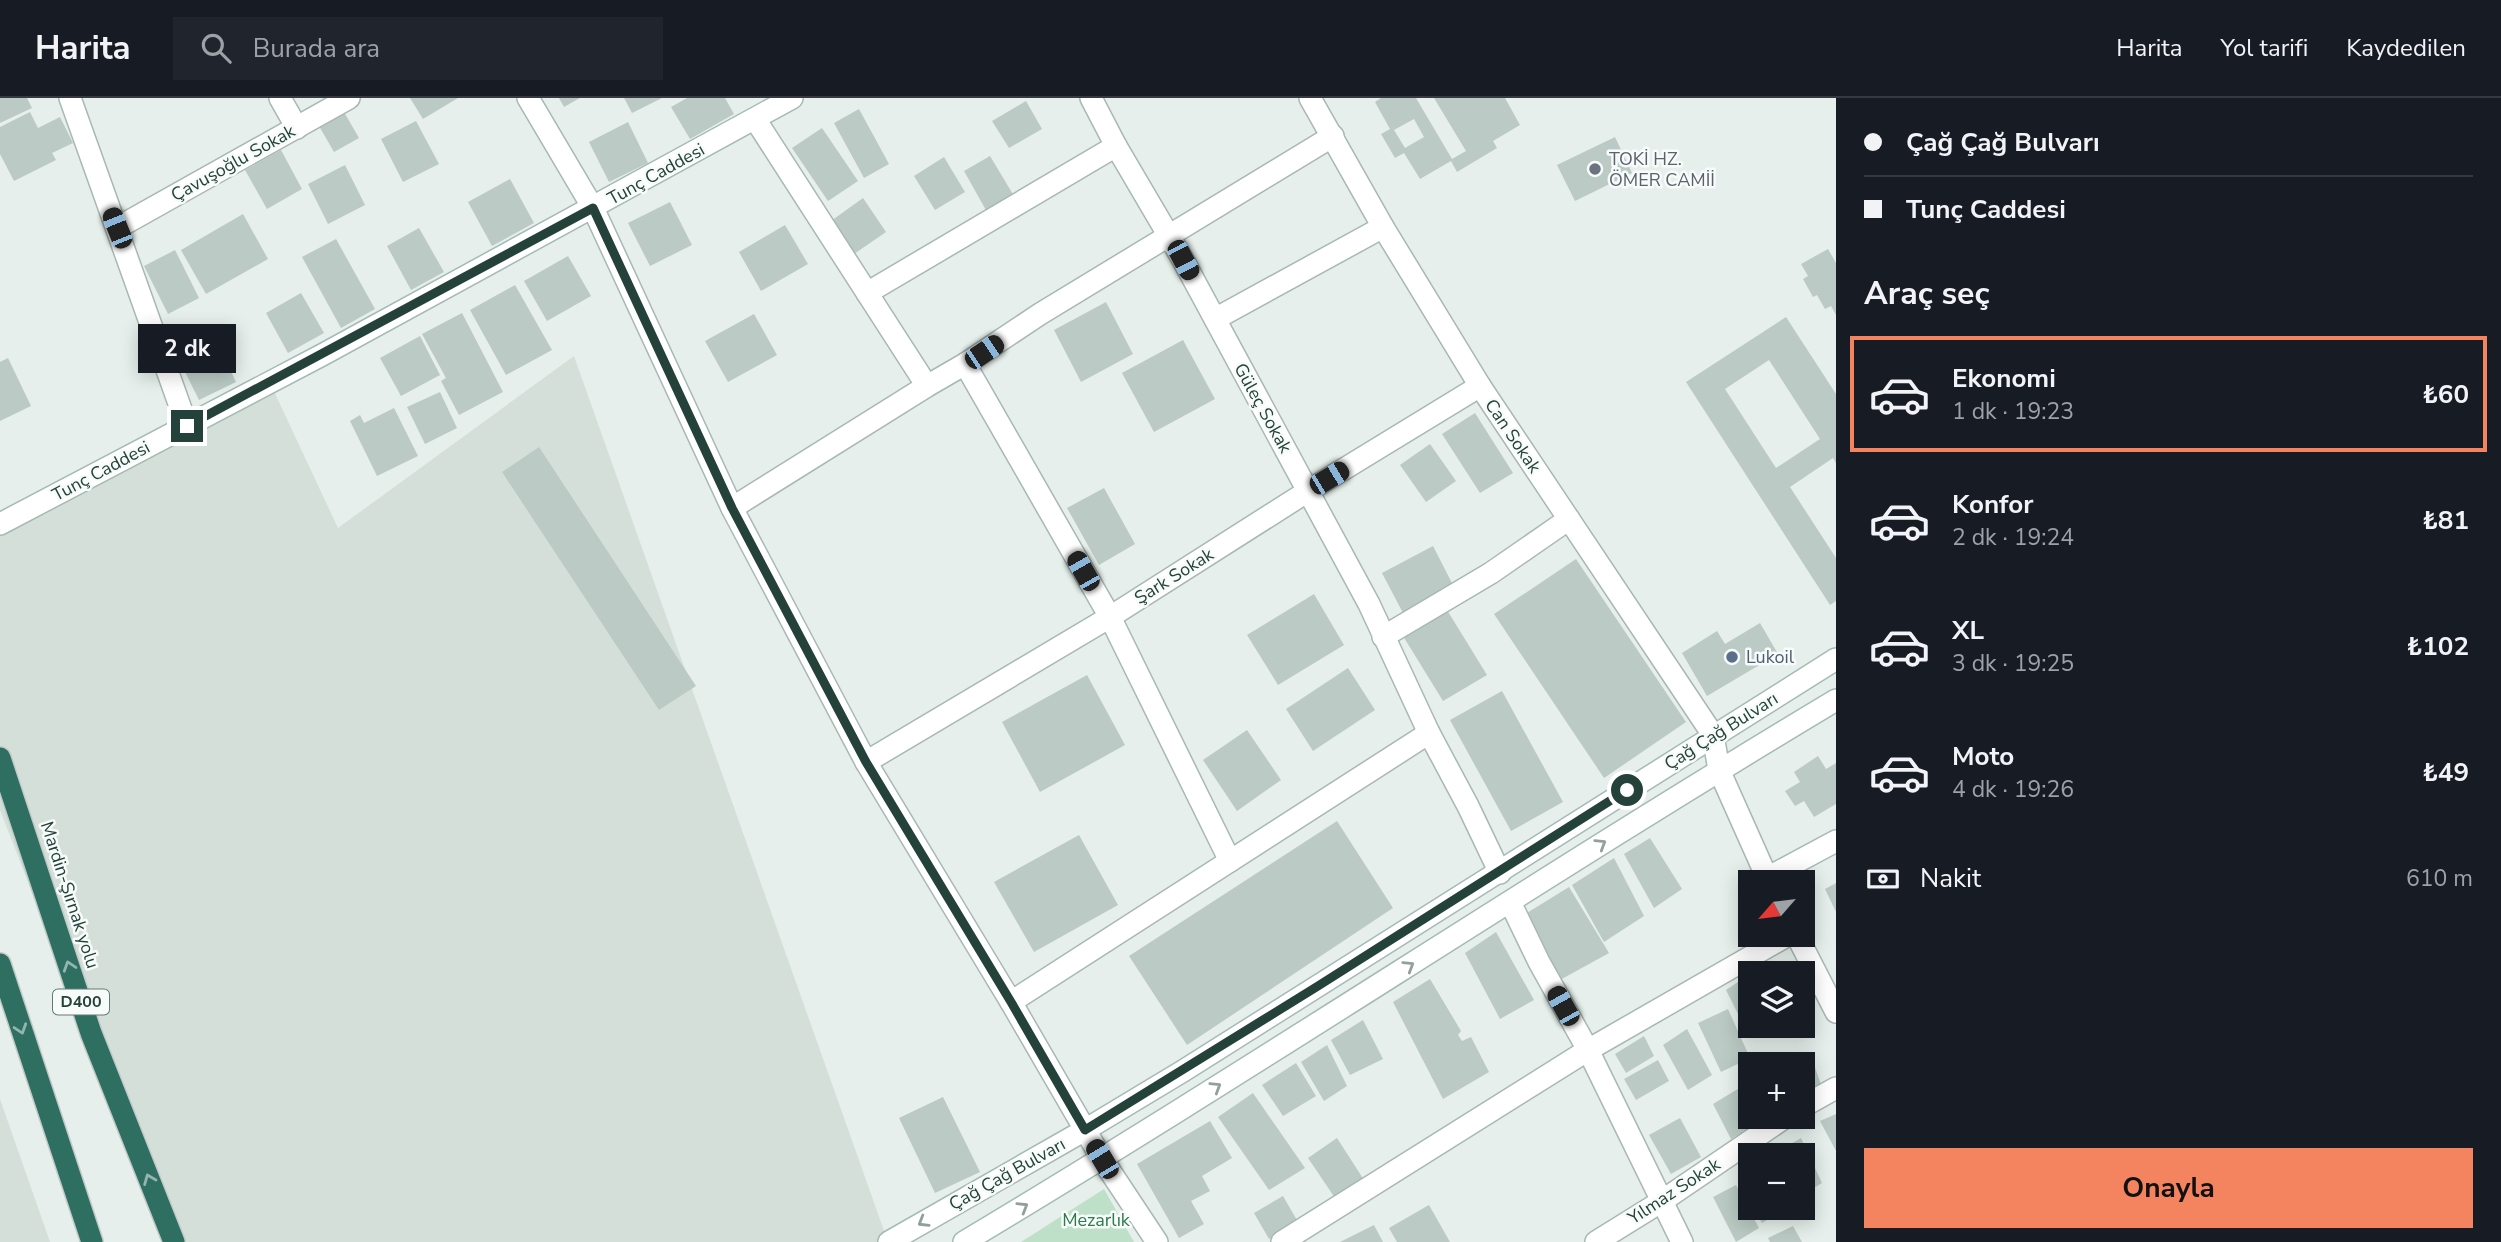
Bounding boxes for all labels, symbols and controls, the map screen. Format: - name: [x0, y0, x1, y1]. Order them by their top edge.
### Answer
- search box: [173, 17, 663, 80]
- text: Harita: [35, 26, 131, 71]
- icon: search: [197, 29, 235, 67]
- text: Burada ara: [253, 31, 380, 66]
- text: Harita: [2116, 32, 2182, 64]
- text: Yol tarifi: [2220, 32, 2308, 64]
- text: Kaydedilen: [2346, 32, 2466, 64]
- street label: Çavuşoğlu Sokak: [167, 118, 300, 207]
- text: Çağ Çağ Bulvarı: [1906, 125, 2100, 160]
- street label: Tunç Caddesi: [603, 137, 709, 211]
- place label: TOKİ HZ. ÖMER CAMİİ: [1609, 147, 1715, 192]
- marker: TOKİ HZ. ÖMER CAMİİ: [1587, 161, 1603, 177]
- text: Tunç Caddesi: [1906, 192, 2066, 227]
- car: [100, 205, 135, 251]
- car: [1164, 237, 1203, 283]
- text: Araç seç: [1864, 272, 1990, 315]
- callout: 2 dk: [138, 324, 236, 374]
- car: [961, 332, 1008, 372]
- text: 2 dk: [164, 333, 210, 364]
- street label: Güleç Sokak: [1228, 359, 1298, 458]
- text: Ekonomi: [1952, 361, 2056, 396]
- icon: car: [1868, 363, 1931, 426]
- text: ₺60: [2422, 377, 2469, 412]
- street label: Can Sokak: [1479, 394, 1547, 479]
- text: 1 dk · 19:23: [1952, 396, 2074, 427]
- route end: [171, 410, 203, 442]
- street label: Tunç Caddesi: [48, 435, 154, 507]
- car: [1306, 458, 1353, 498]
- text: Konfor: [1952, 487, 2033, 522]
- icon: car: [1868, 489, 1931, 552]
- text: ₺81: [2422, 503, 2469, 538]
- text: 2 dk · 19:24: [1952, 522, 2074, 553]
- street label: Şark Sokak: [1130, 542, 1219, 610]
- car: [1064, 548, 1103, 594]
- text: XL: [1952, 613, 1984, 648]
- icon: car: [1868, 615, 1931, 678]
- text: ₺102: [2407, 629, 2469, 664]
- place label: Lukoil: [1746, 645, 1795, 669]
- text: 3 dk · 19:25: [1952, 648, 2074, 679]
- marker: Lukoil: [1724, 649, 1740, 665]
- street label: Çağ Çağ Bulvarı: [1660, 686, 1782, 776]
- text: Moto: [1952, 739, 2014, 774]
- icon: car: [1868, 741, 1931, 804]
- text: ₺49: [2422, 755, 2469, 790]
- route start: [1611, 774, 1643, 806]
- text: 4 dk · 19:26: [1952, 774, 2074, 805]
- street label: Mardin-Şırnak yolu: [35, 818, 105, 972]
- one-way arrow: [1594, 840, 1607, 853]
- icon: cash: [1864, 860, 1902, 898]
- text: Nakit: [1920, 861, 1981, 896]
- text: 610 m: [2406, 863, 2473, 894]
- north arrow: [1738, 870, 1815, 947]
- map controls: [1738, 870, 1815, 1220]
- one-way arrow: [63, 960, 77, 972]
- one-way arrow: [1401, 961, 1414, 974]
- button: layers: [1738, 961, 1815, 1038]
- car: [1544, 983, 1583, 1029]
- road number: D400: [53, 989, 109, 1014]
- one-way arrow: [13, 1023, 28, 1035]
- button: +: [1738, 1052, 1815, 1129]
- one-way arrow: [1209, 1083, 1222, 1096]
- street label: Çağ Çağ Bulvarı: [944, 1132, 1070, 1216]
- car: [1083, 1136, 1122, 1182]
- button: −: [1738, 1143, 1815, 1220]
- button: Onayla: [1864, 1148, 2473, 1228]
- street label: Yılmaz Sokak: [1622, 1152, 1726, 1230]
- one-way arrow: [144, 1173, 158, 1185]
- one-way arrow: [1016, 1202, 1028, 1215]
- park label: Mezarlık: [1062, 1208, 1131, 1232]
- one-way arrow: [918, 1213, 931, 1226]

